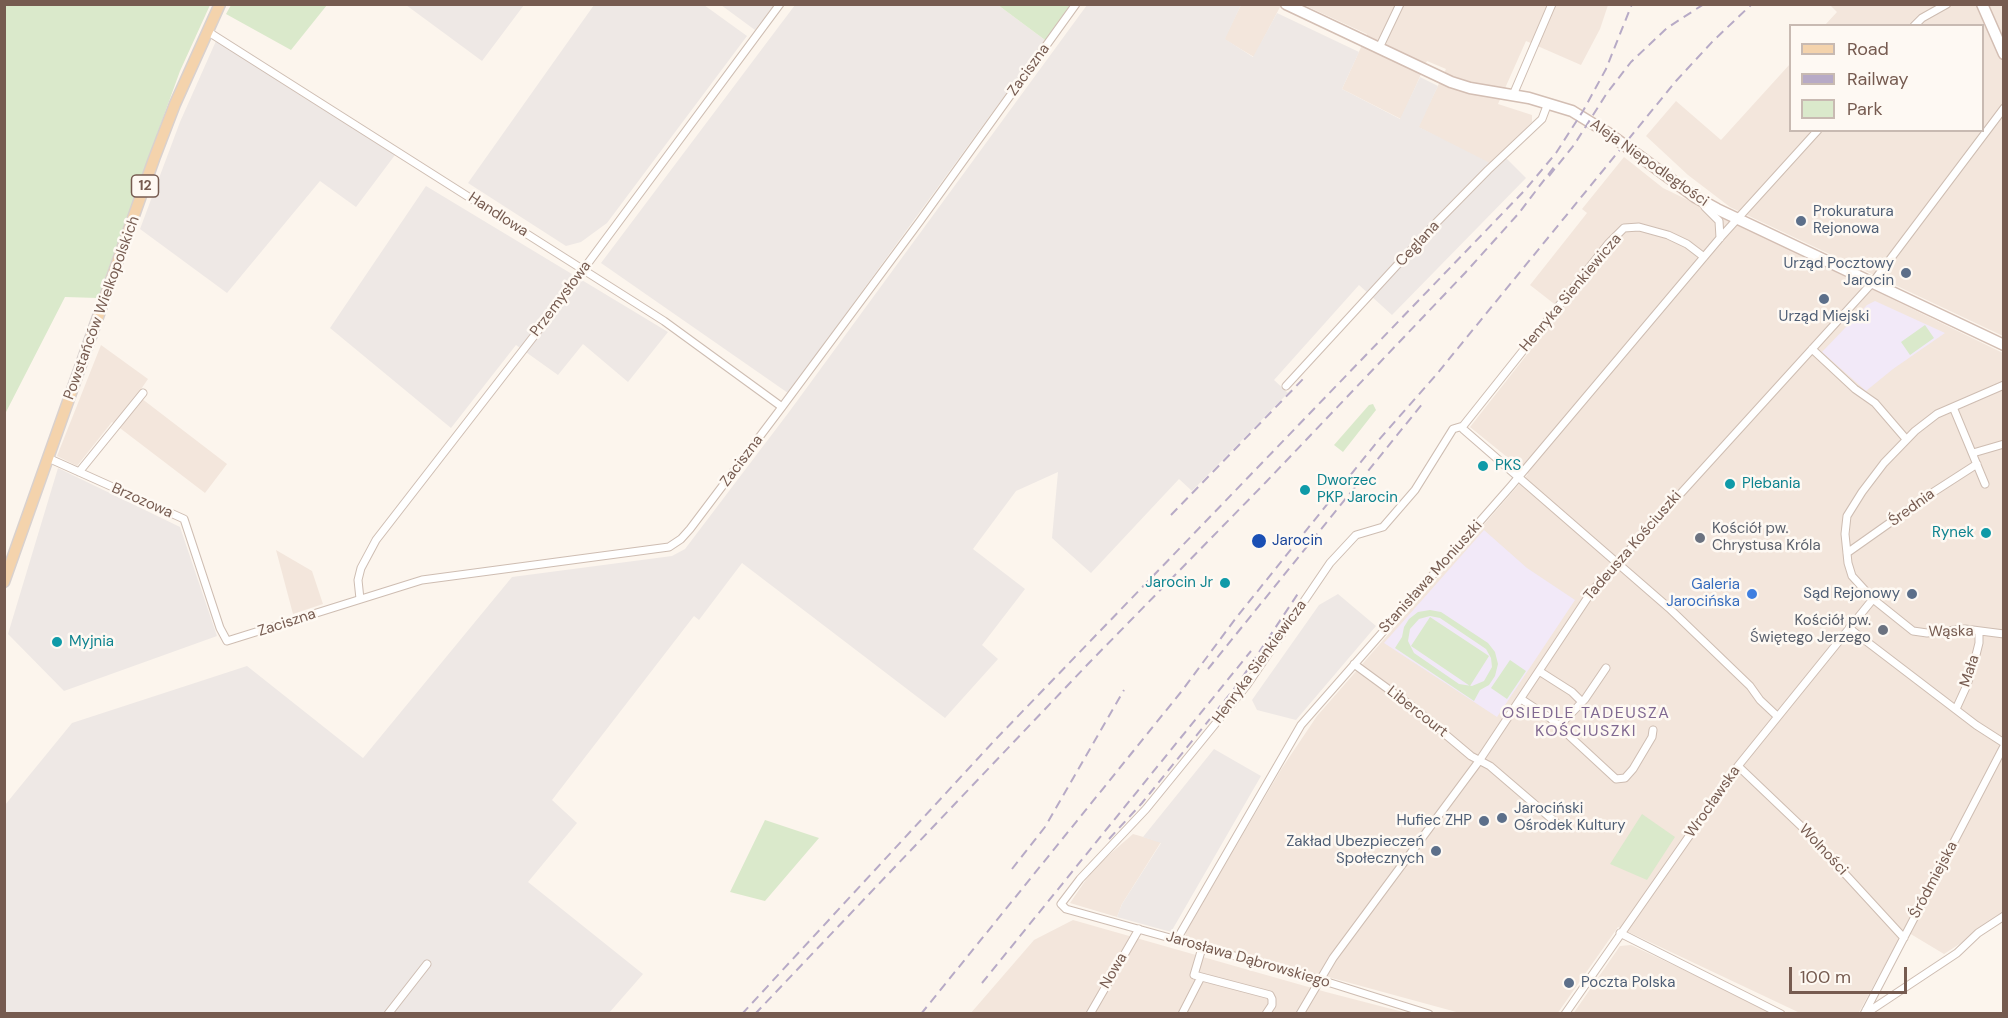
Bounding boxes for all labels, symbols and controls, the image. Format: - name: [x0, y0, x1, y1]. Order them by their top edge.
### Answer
- legend: [1789, 24, 1984, 132]
- text: Road: [1847, 37, 1889, 61]
- street label: Zaciszna: [1004, 41, 1054, 99]
- text: Railway: [1847, 67, 1909, 91]
- text: Park: [1847, 97, 1883, 121]
- street label: Aleja Niepodległości: [1586, 115, 1712, 211]
- road number: 12: [132, 175, 158, 197]
- street label: Handlowa: [465, 189, 531, 241]
- place label: Prokuratura Rejonowa: [1813, 203, 1894, 238]
- street label: Powstańców Wielkopolskich: [60, 214, 144, 402]
- marker: Prokuratura Rejonowa: [1794, 214, 1808, 228]
- street label: Ceglana: [1392, 217, 1444, 271]
- street label: Henryka Sienkiewicza: [1516, 230, 1626, 356]
- place label: Urząd Pocztowy Jarocin: [1784, 255, 1894, 290]
- street label: Przemysłowa: [527, 258, 595, 340]
- marker: Urząd Pocztowy Jarocin: [1899, 266, 1913, 280]
- marker: Urząd Miejski: [1817, 292, 1831, 306]
- place label: Urząd Miejski: [1779, 308, 1869, 326]
- street label: Zaciszna: [717, 432, 767, 490]
- place label: PKS: [1495, 457, 1521, 475]
- marker: PKS: [1476, 459, 1490, 473]
- place label: Dworzec PKP Jarocin: [1317, 472, 1398, 507]
- place label: Plebania: [1742, 475, 1800, 493]
- marker: Plebania: [1723, 477, 1737, 491]
- street label: Brzozowa: [109, 480, 175, 522]
- marker: Dworzec PKP Jarocin: [1298, 483, 1312, 497]
- street label: Średnia: [1886, 485, 1938, 531]
- street label: Tadeusza Kościuszki: [1580, 487, 1686, 605]
- street label: Stanisława Moniuszki: [1376, 517, 1486, 637]
- place label: Kościół pw. Chrystusa Króla: [1712, 520, 1821, 555]
- place label: Rynek: [1932, 524, 1974, 542]
- marker: Rynek: [1979, 526, 1993, 540]
- marker: Kościół pw. Chrystusa Króla: [1693, 531, 1707, 545]
- marker: Jarocin: [1250, 532, 1268, 550]
- place label: Jarocin: [1272, 532, 1323, 550]
- place label: Jarocin Jr: [1145, 574, 1213, 592]
- marker: Jarocin Jr: [1218, 576, 1232, 590]
- place label: Galeria Jarocińska: [1666, 576, 1740, 611]
- place label: Sąd Rejonowy: [1803, 585, 1900, 603]
- marker: Galeria Jarocińska: [1745, 587, 1759, 601]
- marker: Sąd Rejonowy: [1905, 587, 1919, 601]
- street label: Henryka Sienkiewicza: [1209, 597, 1311, 727]
- street label: Zaciszna: [256, 605, 318, 641]
- place label: Kościół pw. Świętego Jerzego: [1750, 612, 1871, 647]
- marker: Kościół pw. Świętego Jerzego: [1876, 623, 1890, 637]
- street label: Wąska: [1928, 623, 1974, 641]
- place label: Myjnia: [69, 633, 114, 651]
- marker: Myjnia: [50, 635, 64, 649]
- street label: Mała: [1956, 653, 1984, 689]
- street label: Libercourt: [1383, 683, 1451, 741]
- district label: OSIEDLE TADEUSZA KOŚCIUSZKI: [1502, 704, 1670, 742]
- street label: Wrocławska: [1682, 763, 1744, 841]
- place label: Jarociński Ośrodek Kultury: [1514, 800, 1626, 835]
- marker: Jarociński Ośrodek Kultury: [1495, 811, 1509, 825]
- place label: Hufiec ZHP: [1397, 812, 1472, 830]
- marker: Hufiec ZHP: [1477, 814, 1491, 828]
- street label: Wolności: [1795, 821, 1851, 879]
- place label: Zakład Ubezpieczeń Społecznych: [1286, 833, 1424, 868]
- street label: Śródmiejska: [1906, 838, 1962, 922]
- marker: Zakład Ubezpieczeń Społecznych: [1429, 844, 1443, 858]
- street label: Jarosława Dąbrowskiego: [1164, 928, 1332, 992]
- street label: Nowa: [1097, 950, 1131, 992]
- scale bar: [1792, 955, 1910, 993]
- text: 100 m: [1800, 965, 1851, 989]
- place label: Poczta Polska: [1581, 974, 1675, 992]
- marker: Poczta Polska: [1562, 976, 1576, 990]

